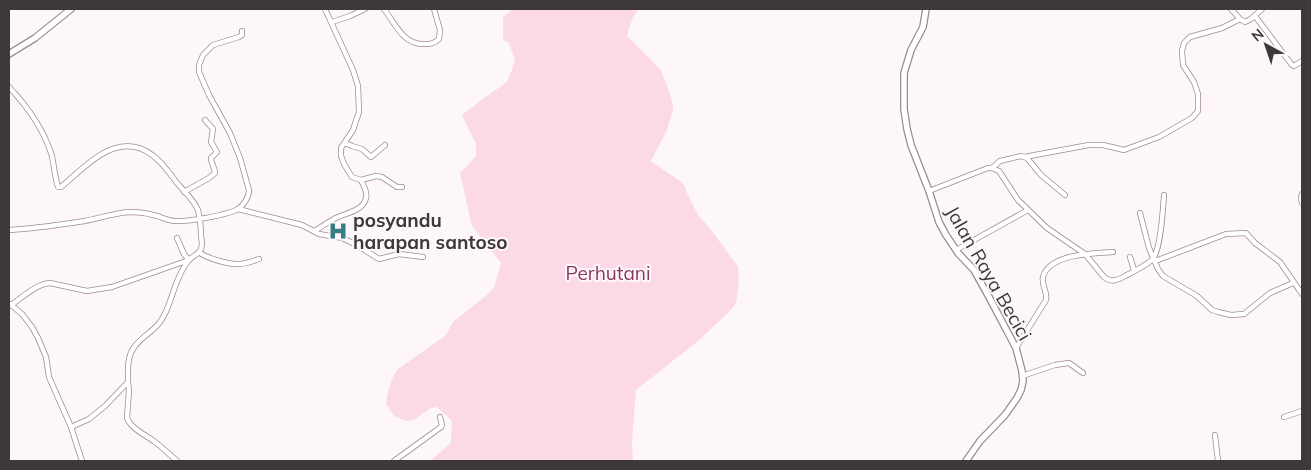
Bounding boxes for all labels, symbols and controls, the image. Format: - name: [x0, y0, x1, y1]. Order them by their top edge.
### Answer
- north arrow: [1241, 20, 1291, 70]
- text: N: [1248, 25, 1267, 45]
- street label: Jalan Raya Becici: [941, 201, 1037, 345]
- place label: posyandu harapan santoso: [353, 208, 508, 254]
- hospital icon: posyandu harapan santoso: [327, 220, 349, 242]
- park label: Perhutani: [566, 261, 650, 285]

